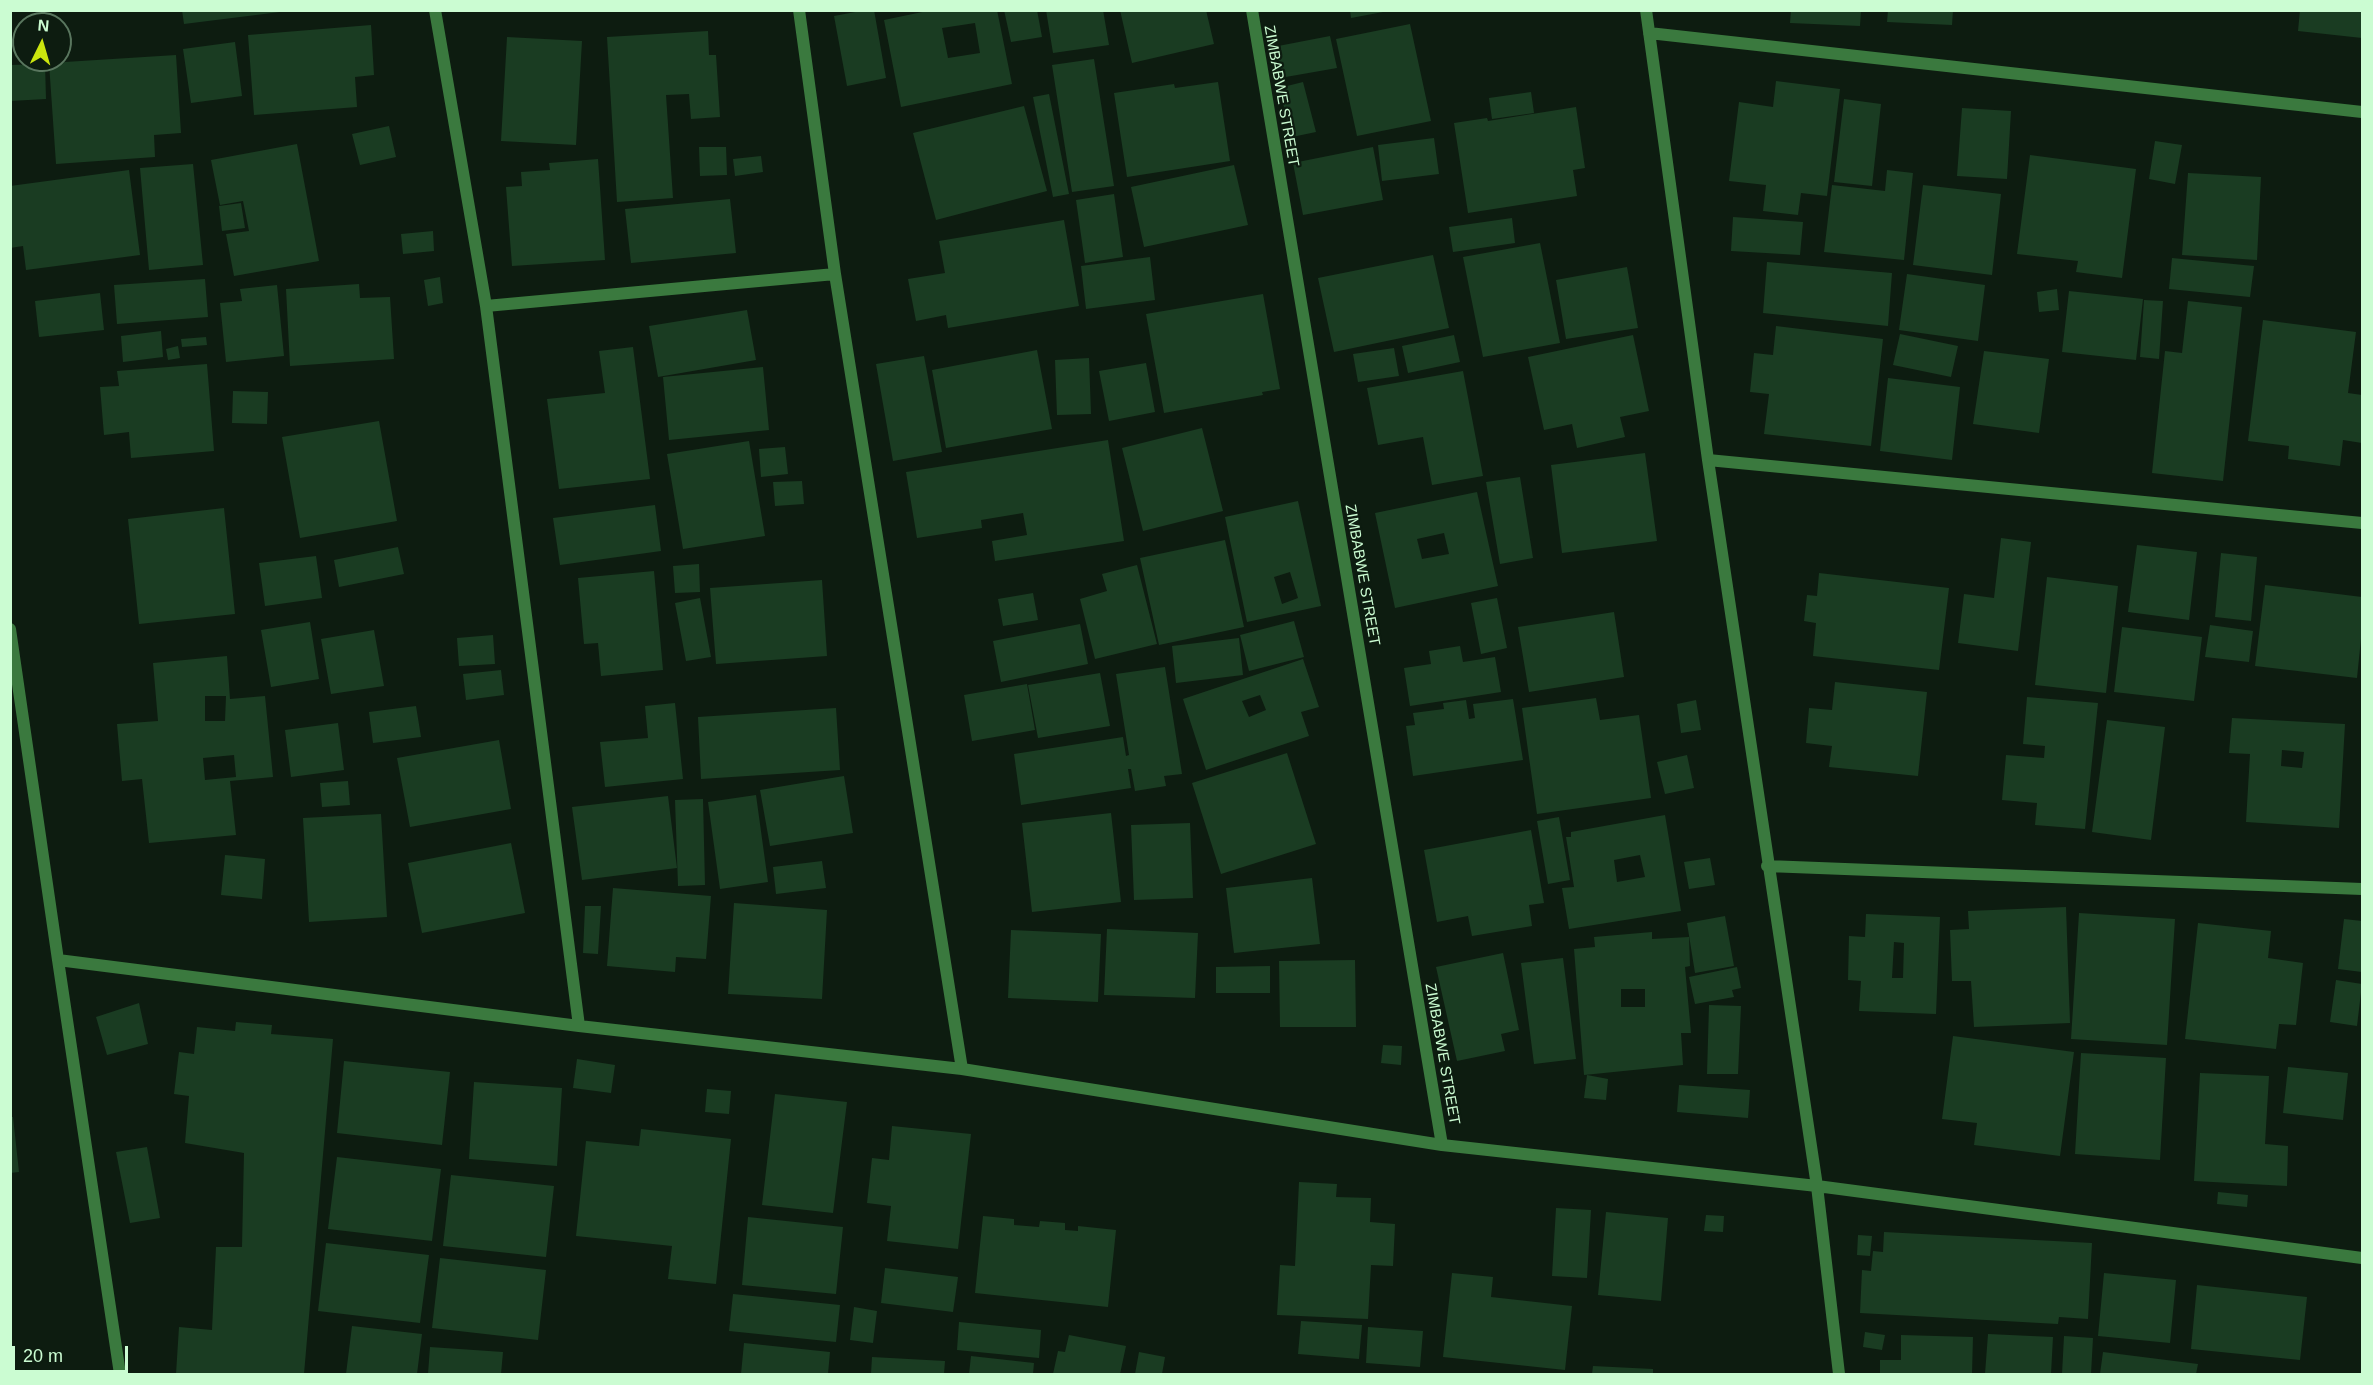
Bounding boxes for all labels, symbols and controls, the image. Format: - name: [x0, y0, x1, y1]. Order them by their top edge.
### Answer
- north arrow: [12, 12, 72, 72]
- text: N: [37, 17, 50, 35]
- street label: ZIMBABWE STREET: [1260, 24, 1302, 168]
- street label: ZIMBABWE STREET: [1341, 503, 1383, 647]
- street label: ZIMBABWE STREET: [1421, 982, 1463, 1126]
- scale bar: [15, 1334, 130, 1372]
- text: 20 m: [23, 1346, 63, 1366]

